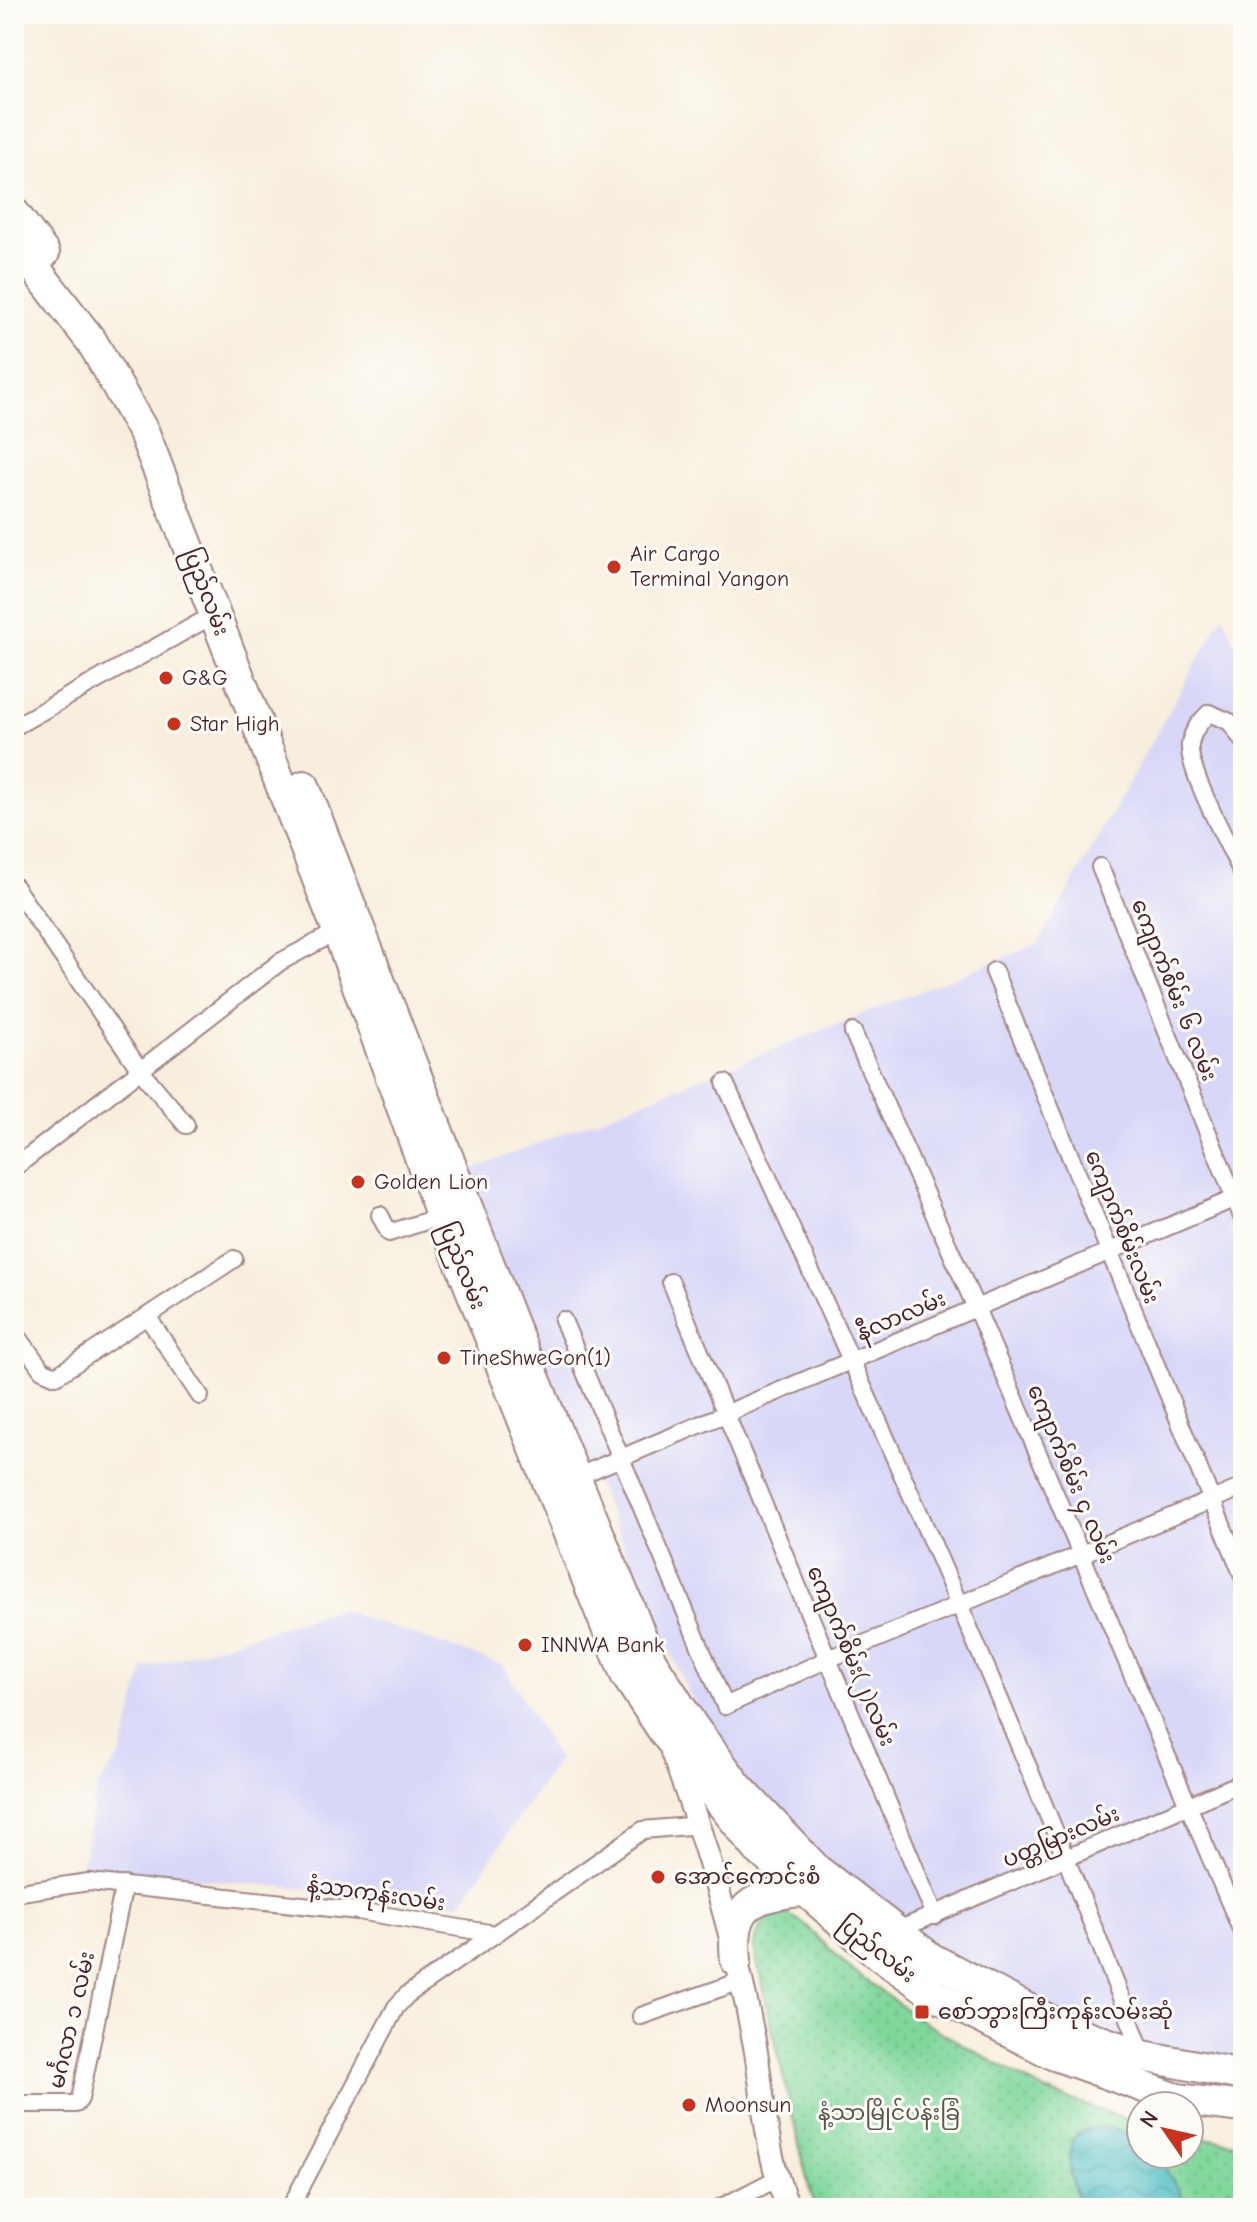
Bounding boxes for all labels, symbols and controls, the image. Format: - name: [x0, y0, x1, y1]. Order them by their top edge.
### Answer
- place label: Air Cargo Terminal Yangon: [630, 541, 789, 592]
- street label: ပြည်လမ်း: [174, 544, 237, 641]
- marker: Air Cargo Terminal Yangon: [605, 558, 623, 576]
- place label: G&G: [182, 665, 228, 691]
- marker: G&G: [157, 669, 175, 687]
- place label: Star High: [190, 711, 280, 737]
- marker: Star High: [165, 715, 183, 733]
- street label: ကျောက်စိမ်း ၆ လမ်း: [1121, 894, 1225, 1087]
- street label: ကျောက်စိမ်းလမ်း: [1075, 1145, 1167, 1309]
- place label: Golden Lion: [374, 1169, 488, 1195]
- marker: Golden Lion: [349, 1173, 367, 1191]
- street label: ပြည်လမ်း: [429, 1218, 494, 1315]
- street label: နီလာလမ်း: [851, 1283, 951, 1350]
- place label: TineShweGon(1): [460, 1345, 611, 1371]
- marker: TineShweGon(1): [435, 1349, 453, 1367]
- street label: ကျောက်စိမ်း ၄ လမ်း: [1017, 1380, 1123, 1569]
- street label: ကျောက်စိမ်း(၂)လမ်း: [797, 1561, 904, 1752]
- place label: INNWA Bank: [541, 1632, 665, 1658]
- marker: INNWA Bank: [516, 1636, 534, 1654]
- street label: ပတ္တမြားလမ်း: [997, 1798, 1125, 1877]
- place label: အောင်ကောင်းစံ: [674, 1861, 820, 1890]
- street label: နံ့သာကုန်းလမ်း: [305, 1868, 447, 1921]
- marker: အောင်ကောင်းစံ: [649, 1868, 667, 1886]
- street label: ပြည်လမ်း: [830, 1909, 923, 1992]
- street label: မင်္ဂလာ ၁ လမ်း: [41, 1948, 100, 2091]
- place label: စော်ဘွားကြီးကုန်းလမ်းဆုံ: [938, 1996, 1173, 2029]
- marker: စော်ဘွားကြီးကုန်းလမ်းဆုံ: [913, 2003, 931, 2021]
- north arrow: [1125, 2090, 1205, 2170]
- place label: Moonsun: [705, 2092, 791, 2118]
- marker: Moonsun: [680, 2096, 698, 2114]
- park label: နံ့သာမြိုင်ပန်းခြံ: [818, 2097, 960, 2130]
- text: N: [1134, 2106, 1164, 2133]

